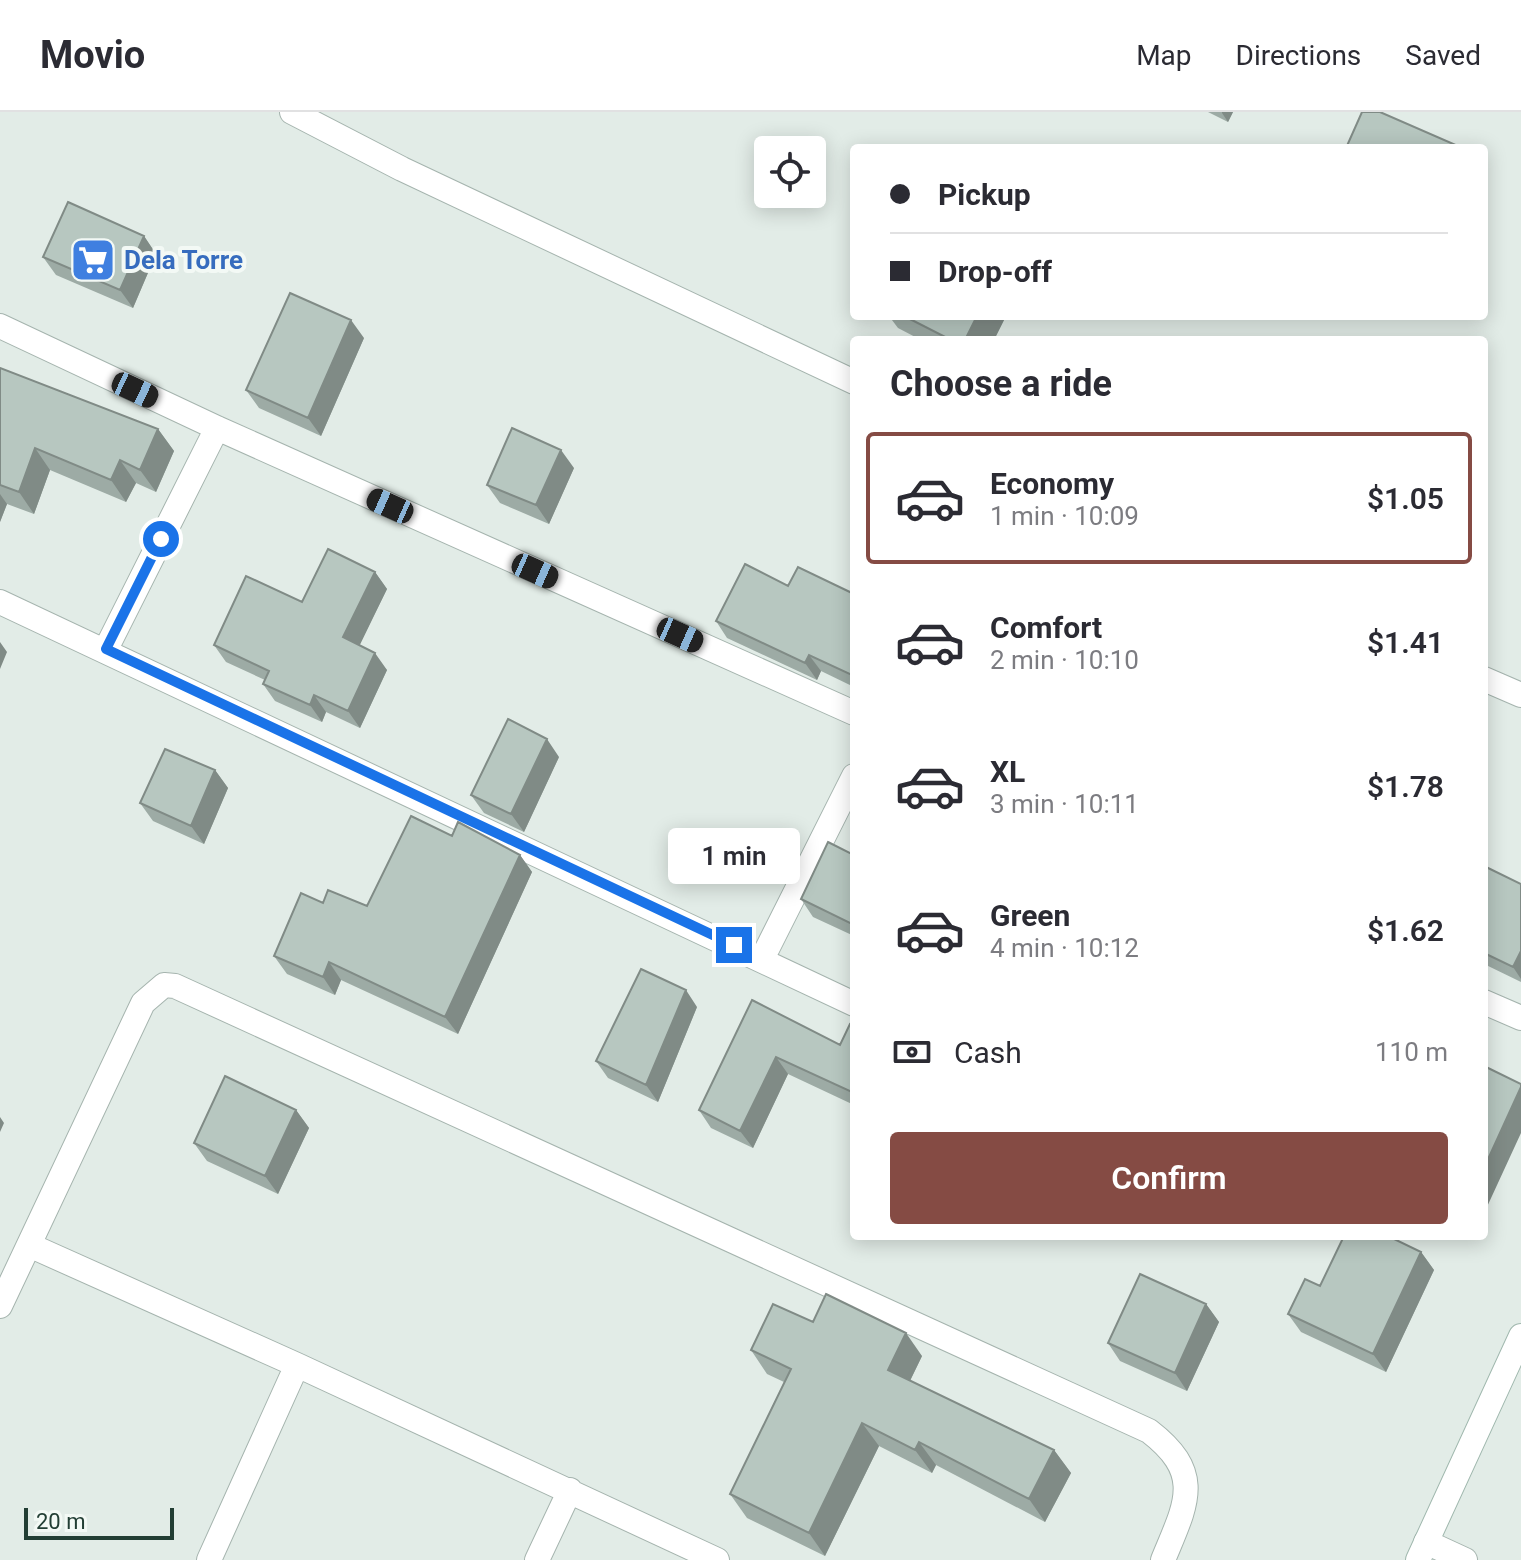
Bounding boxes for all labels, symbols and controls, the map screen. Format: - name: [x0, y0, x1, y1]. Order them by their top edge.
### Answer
- text: Movio: [40, 33, 145, 77]
- text: Map: [1136, 39, 1192, 72]
- text: Directions: [1236, 39, 1361, 72]
- text: Saved: [1405, 39, 1481, 72]
- map controls: [754, 136, 826, 208]
- button: locate: [754, 136, 826, 208]
- text: Pickup: [938, 177, 1031, 212]
- supermarket icon: Dela Torre: [69, 236, 117, 284]
- place label: Dela Torre: [124, 245, 243, 275]
- text: Drop-off: [938, 254, 1052, 289]
- text: Choose a ride: [890, 363, 1112, 405]
- car: [108, 369, 162, 411]
- icon: car: [894, 462, 966, 534]
- text: Economy: [990, 466, 1114, 501]
- text: $1.05: [1367, 481, 1444, 516]
- car: [363, 485, 417, 527]
- text: 1 min · 10:09: [990, 501, 1139, 531]
- route start: [143, 521, 179, 557]
- car: [508, 550, 562, 592]
- icon: car: [894, 606, 966, 678]
- text: Comfort: [990, 610, 1102, 645]
- car: [653, 614, 707, 656]
- text: $1.41: [1367, 625, 1444, 660]
- text: 2 min · 10:10: [990, 645, 1139, 675]
- icon: car: [894, 750, 966, 822]
- text: XL: [990, 754, 1025, 789]
- text: $1.78: [1367, 769, 1444, 804]
- text: 3 min · 10:11: [990, 789, 1139, 819]
- callout: 1 min: [668, 829, 800, 885]
- text: 1 min: [701, 841, 767, 871]
- icon: car: [894, 894, 966, 966]
- text: Green: [990, 898, 1070, 933]
- text: $1.62: [1367, 913, 1444, 948]
- route end: [716, 927, 752, 963]
- text: 4 min · 10:12: [990, 933, 1139, 963]
- icon: cash: [890, 1030, 934, 1074]
- text: Cash: [954, 1035, 1022, 1070]
- text: 110 m: [1375, 1037, 1448, 1067]
- button: Confirm: [890, 1132, 1448, 1224]
- scale bar: [24, 1504, 174, 1540]
- text: 20 m: [36, 1509, 85, 1534]

